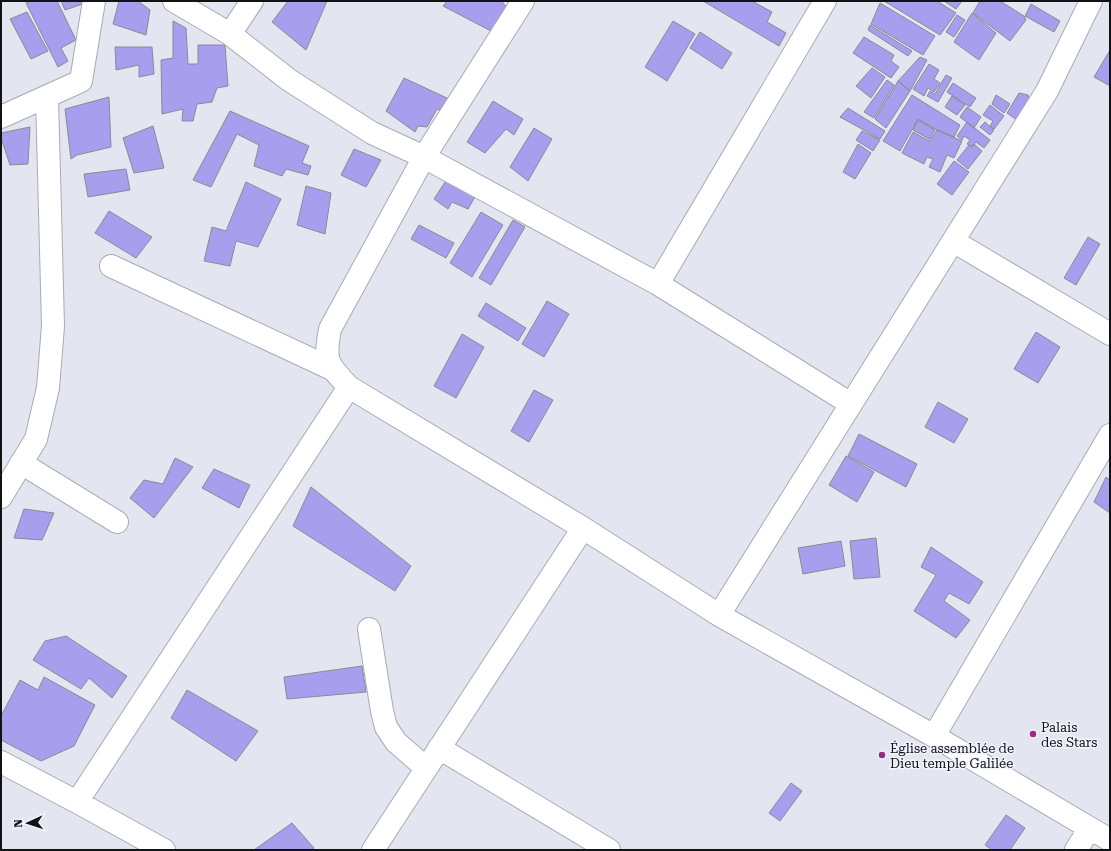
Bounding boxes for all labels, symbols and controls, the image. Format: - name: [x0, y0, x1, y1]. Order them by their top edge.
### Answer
- place label: Palais des Stars: [1041, 720, 1097, 750]
- marker: Palais des Stars: [1028, 729, 1038, 739]
- place label: Église assemblée de Dieu temple Galilée: [890, 740, 1014, 771]
- marker: Église assemblée de Dieu temple Galilée: [877, 750, 887, 760]
- north arrow: [8, 803, 48, 843]
- text: N: [12, 818, 25, 828]

